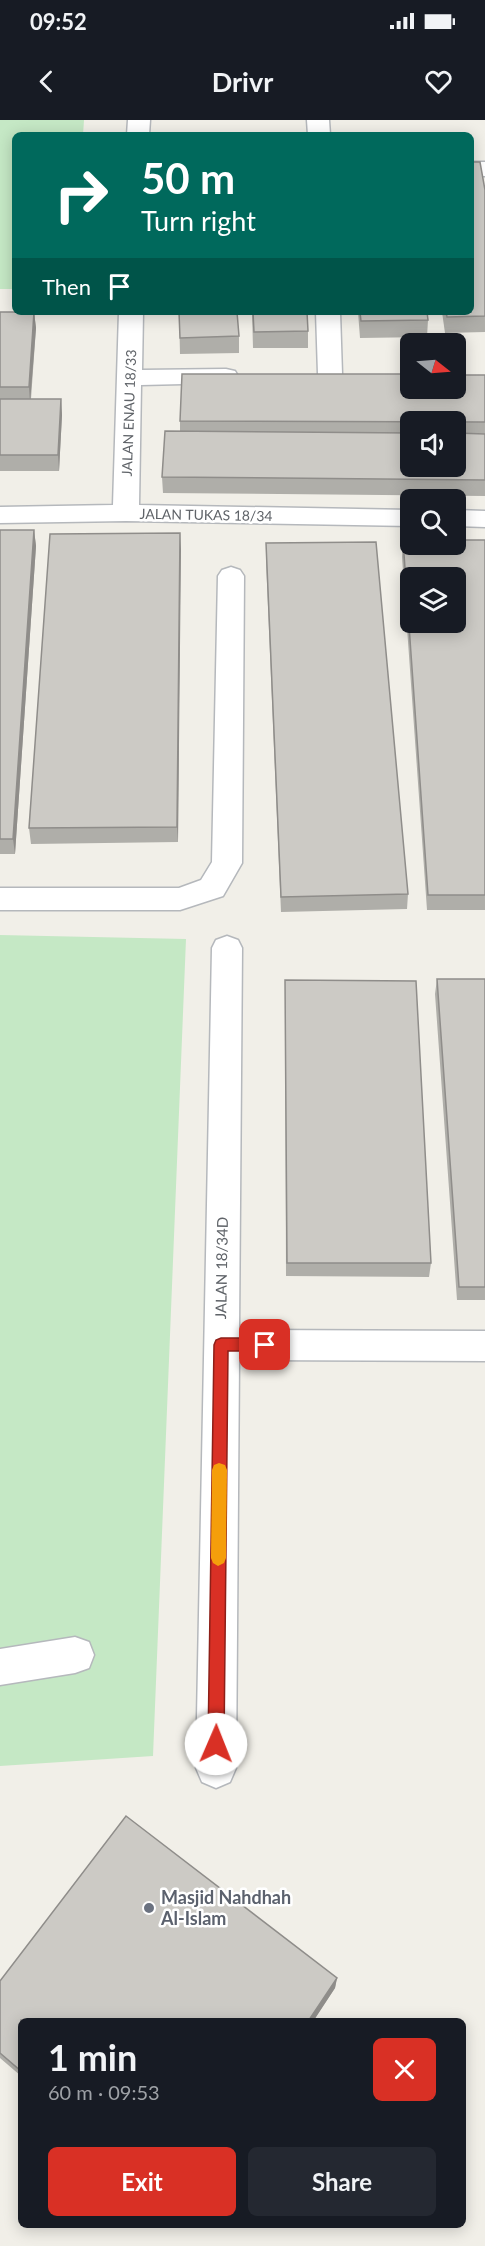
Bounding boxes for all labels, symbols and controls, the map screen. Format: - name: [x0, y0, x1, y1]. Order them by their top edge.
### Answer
- text: 09:52: [30, 8, 87, 35]
- icon: back: [30, 65, 63, 98]
- text: Drivr: [212, 65, 273, 98]
- icon: heart: [422, 65, 455, 98]
- text: 50 m: [141, 153, 235, 203]
- icon: right: [42, 156, 120, 234]
- text: Turn right: [141, 204, 256, 237]
- icon: arrive: [103, 270, 136, 303]
- text: Then: [42, 273, 91, 300]
- north arrow: [400, 333, 466, 399]
- map controls: [400, 333, 466, 633]
- street label: JALAN ENAU 18/33: [118, 349, 139, 477]
- button: sound: [400, 411, 466, 477]
- button: search: [400, 489, 466, 555]
- street label: JALAN TUKAS 18/34: [139, 505, 273, 524]
- button: layers: [400, 567, 466, 633]
- street label: JALAN 18/34D: [211, 1217, 231, 1319]
- pin: [239, 1319, 290, 1370]
- icon: arrive: [248, 1328, 281, 1361]
- position arrow: [184, 1712, 248, 1776]
- place label: Masjid Nahdhah Al-Islam: [160, 1886, 291, 1929]
- marker: Masjid Nahdhah Al-Islam: [142, 1901, 156, 1915]
- text: 1 min: [48, 2035, 137, 2079]
- button: close: [373, 2038, 436, 2101]
- text: 60 m · 09:53: [48, 2080, 160, 2104]
- button: Exit: [48, 2147, 236, 2216]
- button: Share: [248, 2147, 436, 2216]

